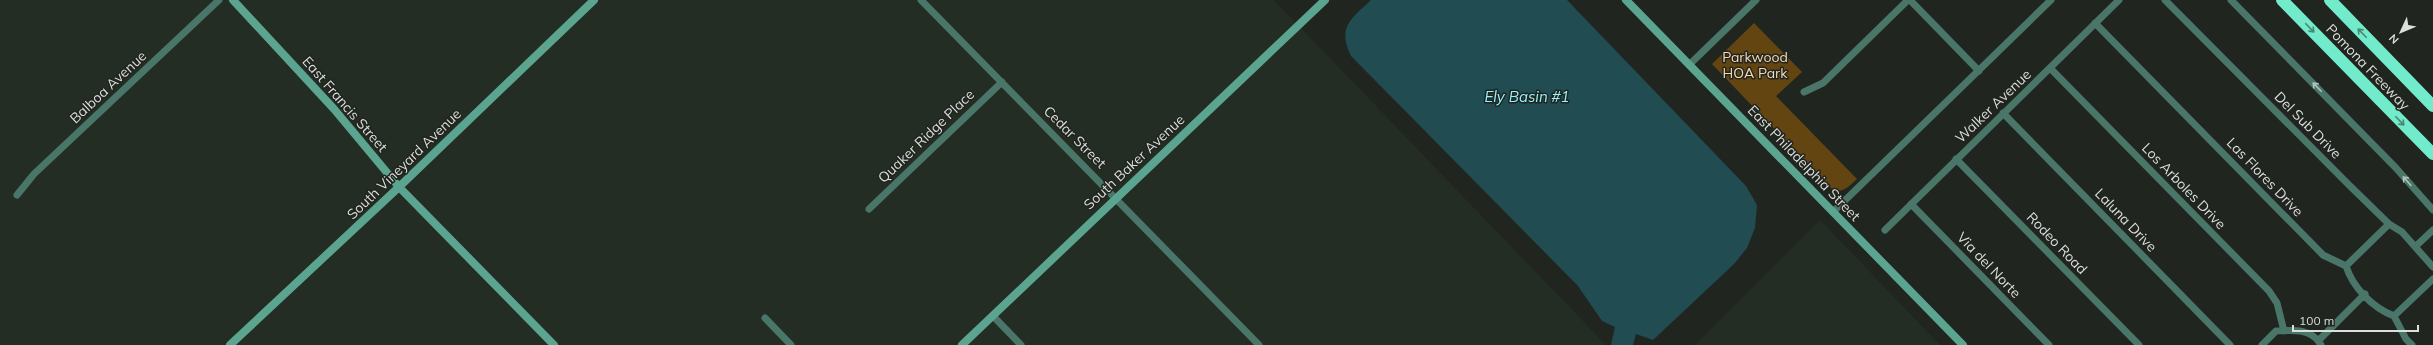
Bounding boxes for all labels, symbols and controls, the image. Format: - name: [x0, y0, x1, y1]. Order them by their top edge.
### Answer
- north arrow: [2381, 12, 2421, 52]
- street label: Pomona Freeway: [2322, 20, 2414, 114]
- one-way arrow: [2305, 23, 2314, 33]
- one-way arrow: [2357, 28, 2367, 38]
- text: N: [2386, 31, 2402, 47]
- street label: Balboa Avenue: [66, 47, 150, 127]
- park label: Parkwood HOA Park: [1722, 48, 1788, 82]
- street label: East Francis Street: [299, 52, 392, 156]
- street label: Walker Avenue: [1951, 65, 2035, 147]
- one-way arrow: [2312, 82, 2322, 92]
- street label: Quaker Ridge Place: [874, 85, 978, 187]
- water label: Ely Basin #1: [1484, 87, 1570, 106]
- street label: Del Sub Drive: [2271, 88, 2345, 162]
- street label: East Philadelphia Street: [1744, 101, 1864, 225]
- street label: Cedar Street: [1040, 102, 1110, 172]
- street label: South Vineyard Avenue: [343, 105, 465, 223]
- street label: South Baker Avenue: [1080, 111, 1188, 213]
- one-way arrow: [2396, 116, 2405, 126]
- street label: Las Flores Drive: [2223, 134, 2307, 220]
- street label: Los Arboles Drive: [2138, 139, 2230, 233]
- one-way arrow: [2403, 176, 2412, 186]
- street label: Laluna Drive: [2091, 184, 2161, 256]
- street label: Rodeo Road: [2023, 208, 2091, 278]
- street label: Via del Norte: [1953, 228, 2025, 302]
- scale bar: [2293, 307, 2418, 333]
- text: 100 m: [2299, 313, 2334, 328]

